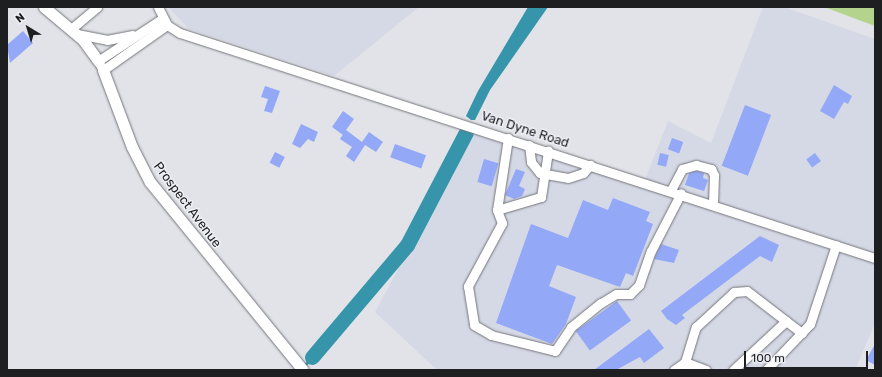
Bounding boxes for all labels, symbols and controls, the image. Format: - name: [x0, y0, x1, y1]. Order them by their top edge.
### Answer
- north arrow: [8, 8, 48, 48]
- text: N: [13, 11, 27, 26]
- street label: Van Dyne Road: [479, 108, 571, 152]
- street label: Prospect Avenue: [150, 159, 224, 251]
- scale bar: [746, 343, 870, 369]
- text: 100 m: [751, 351, 785, 365]

